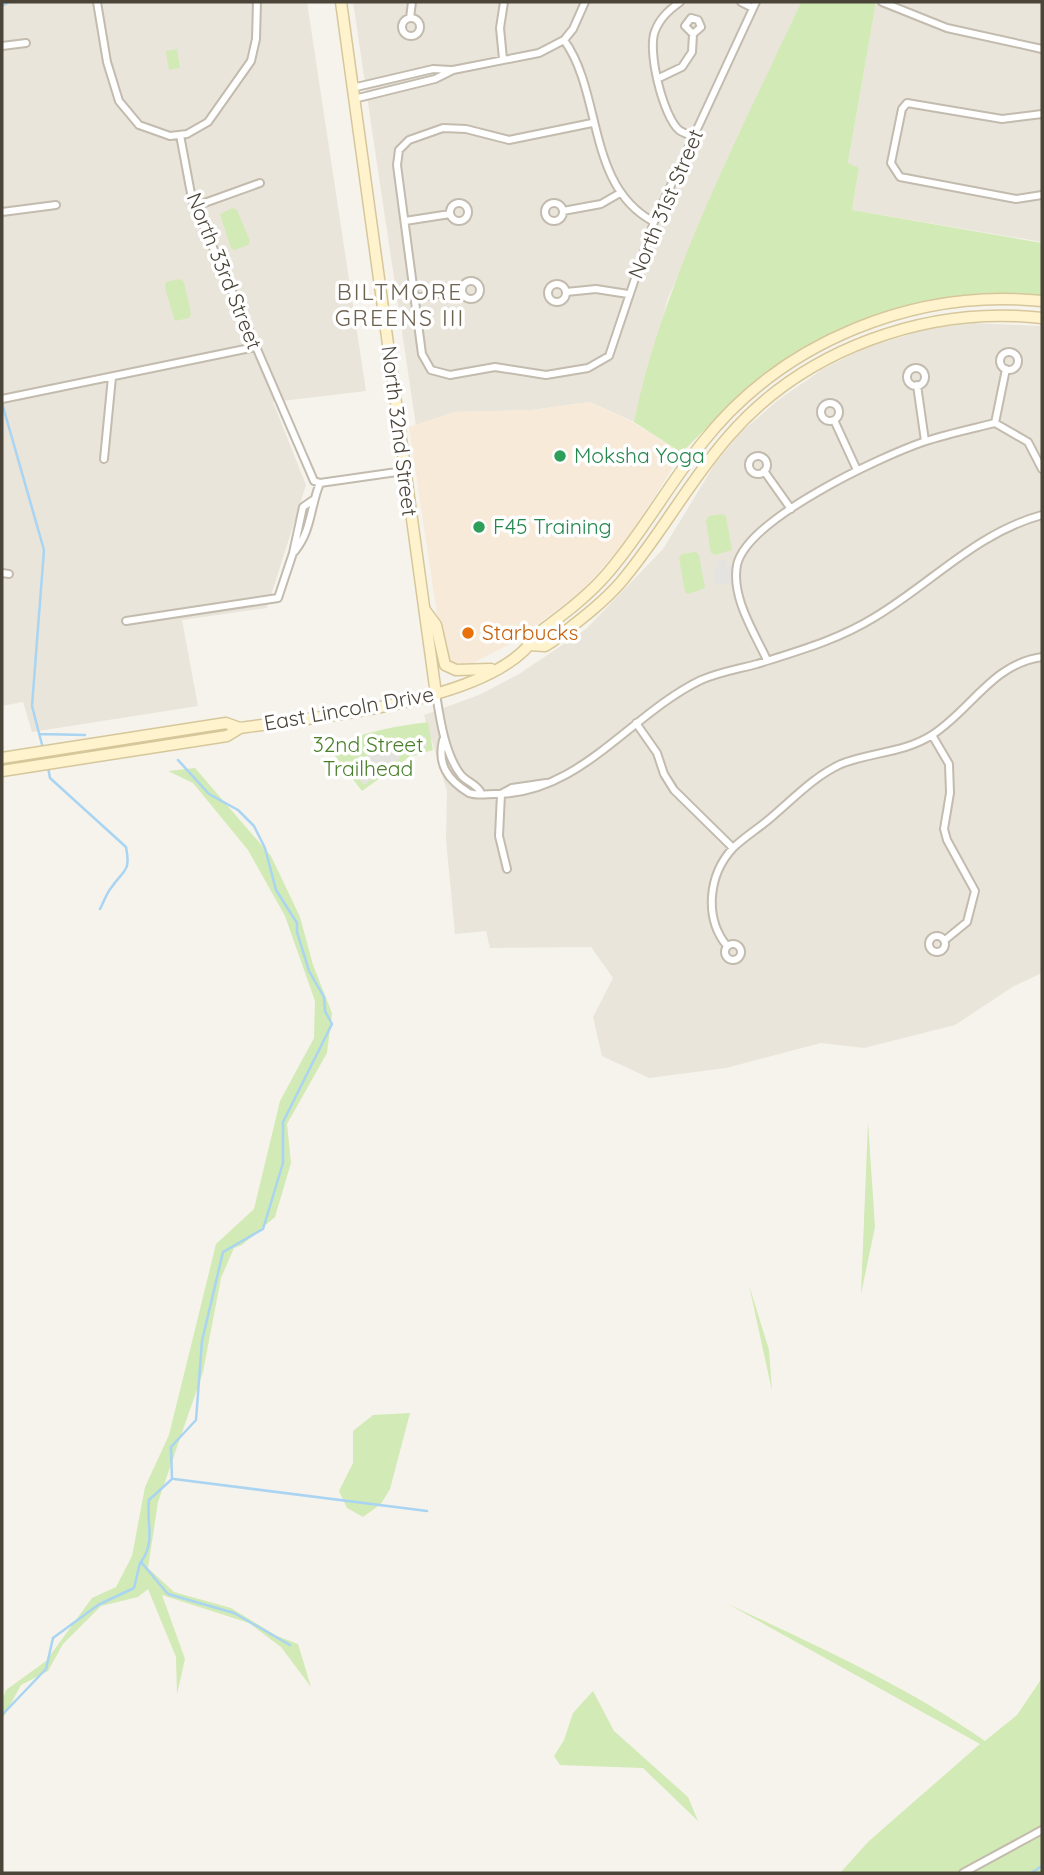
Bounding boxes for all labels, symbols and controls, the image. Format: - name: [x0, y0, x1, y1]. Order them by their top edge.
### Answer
- street label: North 31st Street: [622, 125, 708, 282]
- street label: North 33rd Street: [182, 189, 268, 353]
- district label: BILTMORE GREENS III: [335, 277, 465, 332]
- street label: North 32nd Street: [377, 344, 423, 518]
- place label: Moksha Yoga: [574, 442, 705, 468]
- marker: Moksha Yoga: [552, 448, 568, 464]
- place label: F45 Training: [493, 513, 612, 539]
- marker: F45 Training: [471, 519, 487, 535]
- place label: Starbucks: [482, 619, 578, 645]
- marker: Starbucks: [460, 625, 476, 641]
- street label: East Lincoln Drive: [262, 680, 436, 736]
- park label: 32nd Street Trailhead: [313, 731, 423, 781]

